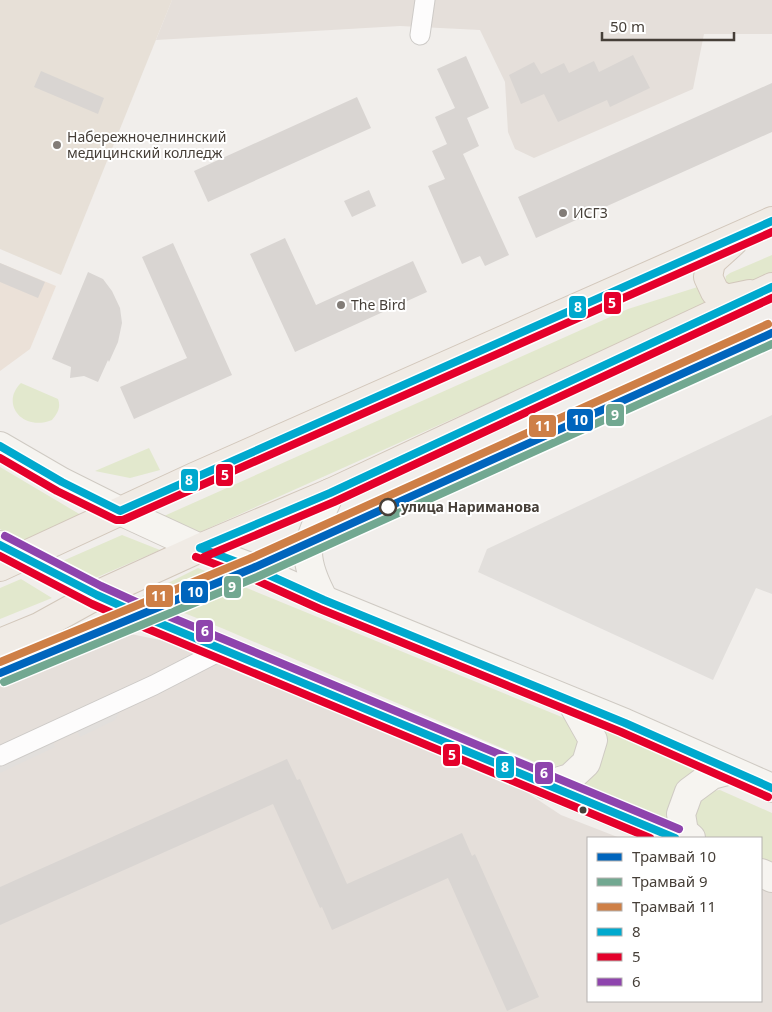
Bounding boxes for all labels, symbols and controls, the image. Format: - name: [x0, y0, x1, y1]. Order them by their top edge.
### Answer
- scale bar: [602, 10, 734, 42]
- text: 50 m: [610, 16, 645, 36]
- place label: Набережночелнинский медицинский колледж: [67, 127, 226, 162]
- marker: Набережночелнинский медицинский колледж: [51, 139, 63, 151]
- place label: ИСГЗ: [573, 203, 608, 222]
- marker: ИСГЗ: [557, 207, 569, 219]
- line badge: 5: [603, 291, 622, 315]
- text: 5: [608, 293, 616, 312]
- place label: The Bird: [351, 295, 406, 314]
- line badge: 8: [568, 295, 587, 319]
- text: 8: [574, 297, 582, 316]
- marker: The Bird: [335, 299, 347, 311]
- line badge: 9: [605, 403, 625, 427]
- text: 9: [611, 405, 619, 424]
- line badge: 10: [566, 408, 594, 432]
- text: 10: [572, 410, 588, 429]
- line badge: 11: [528, 414, 557, 438]
- text: 11: [535, 416, 551, 435]
- line badge: 5: [215, 463, 234, 487]
- text: 5: [221, 465, 229, 484]
- line badge: 8: [180, 468, 199, 492]
- text: 8: [185, 470, 193, 489]
- place label: улица Нариманова: [400, 497, 540, 516]
- marker: улица Нариманова: [379, 498, 397, 516]
- line badge: 9: [223, 575, 242, 599]
- text: 9: [228, 577, 236, 596]
- line badge: 10: [180, 580, 209, 604]
- text: 10: [187, 582, 203, 601]
- line badge: 11: [145, 584, 174, 608]
- text: 11: [151, 586, 167, 605]
- line badge: 6: [195, 619, 214, 643]
- text: 6: [201, 621, 209, 640]
- line badge: 5: [442, 743, 461, 767]
- text: 5: [448, 745, 456, 764]
- line badge: 8: [495, 755, 515, 779]
- text: 8: [501, 757, 509, 776]
- line badge: 6: [534, 761, 554, 785]
- text: 6: [540, 763, 548, 782]
- unlabelled marker: [578, 805, 588, 815]
- legend: [587, 837, 762, 1002]
- text: Трамвай 10: [632, 846, 716, 866]
- text: Трамвай 9: [632, 871, 707, 891]
- text: Трамвай 11: [632, 896, 716, 916]
- text: 8: [632, 921, 641, 941]
- text: 5: [632, 946, 641, 966]
- text: 6: [632, 971, 641, 991]

